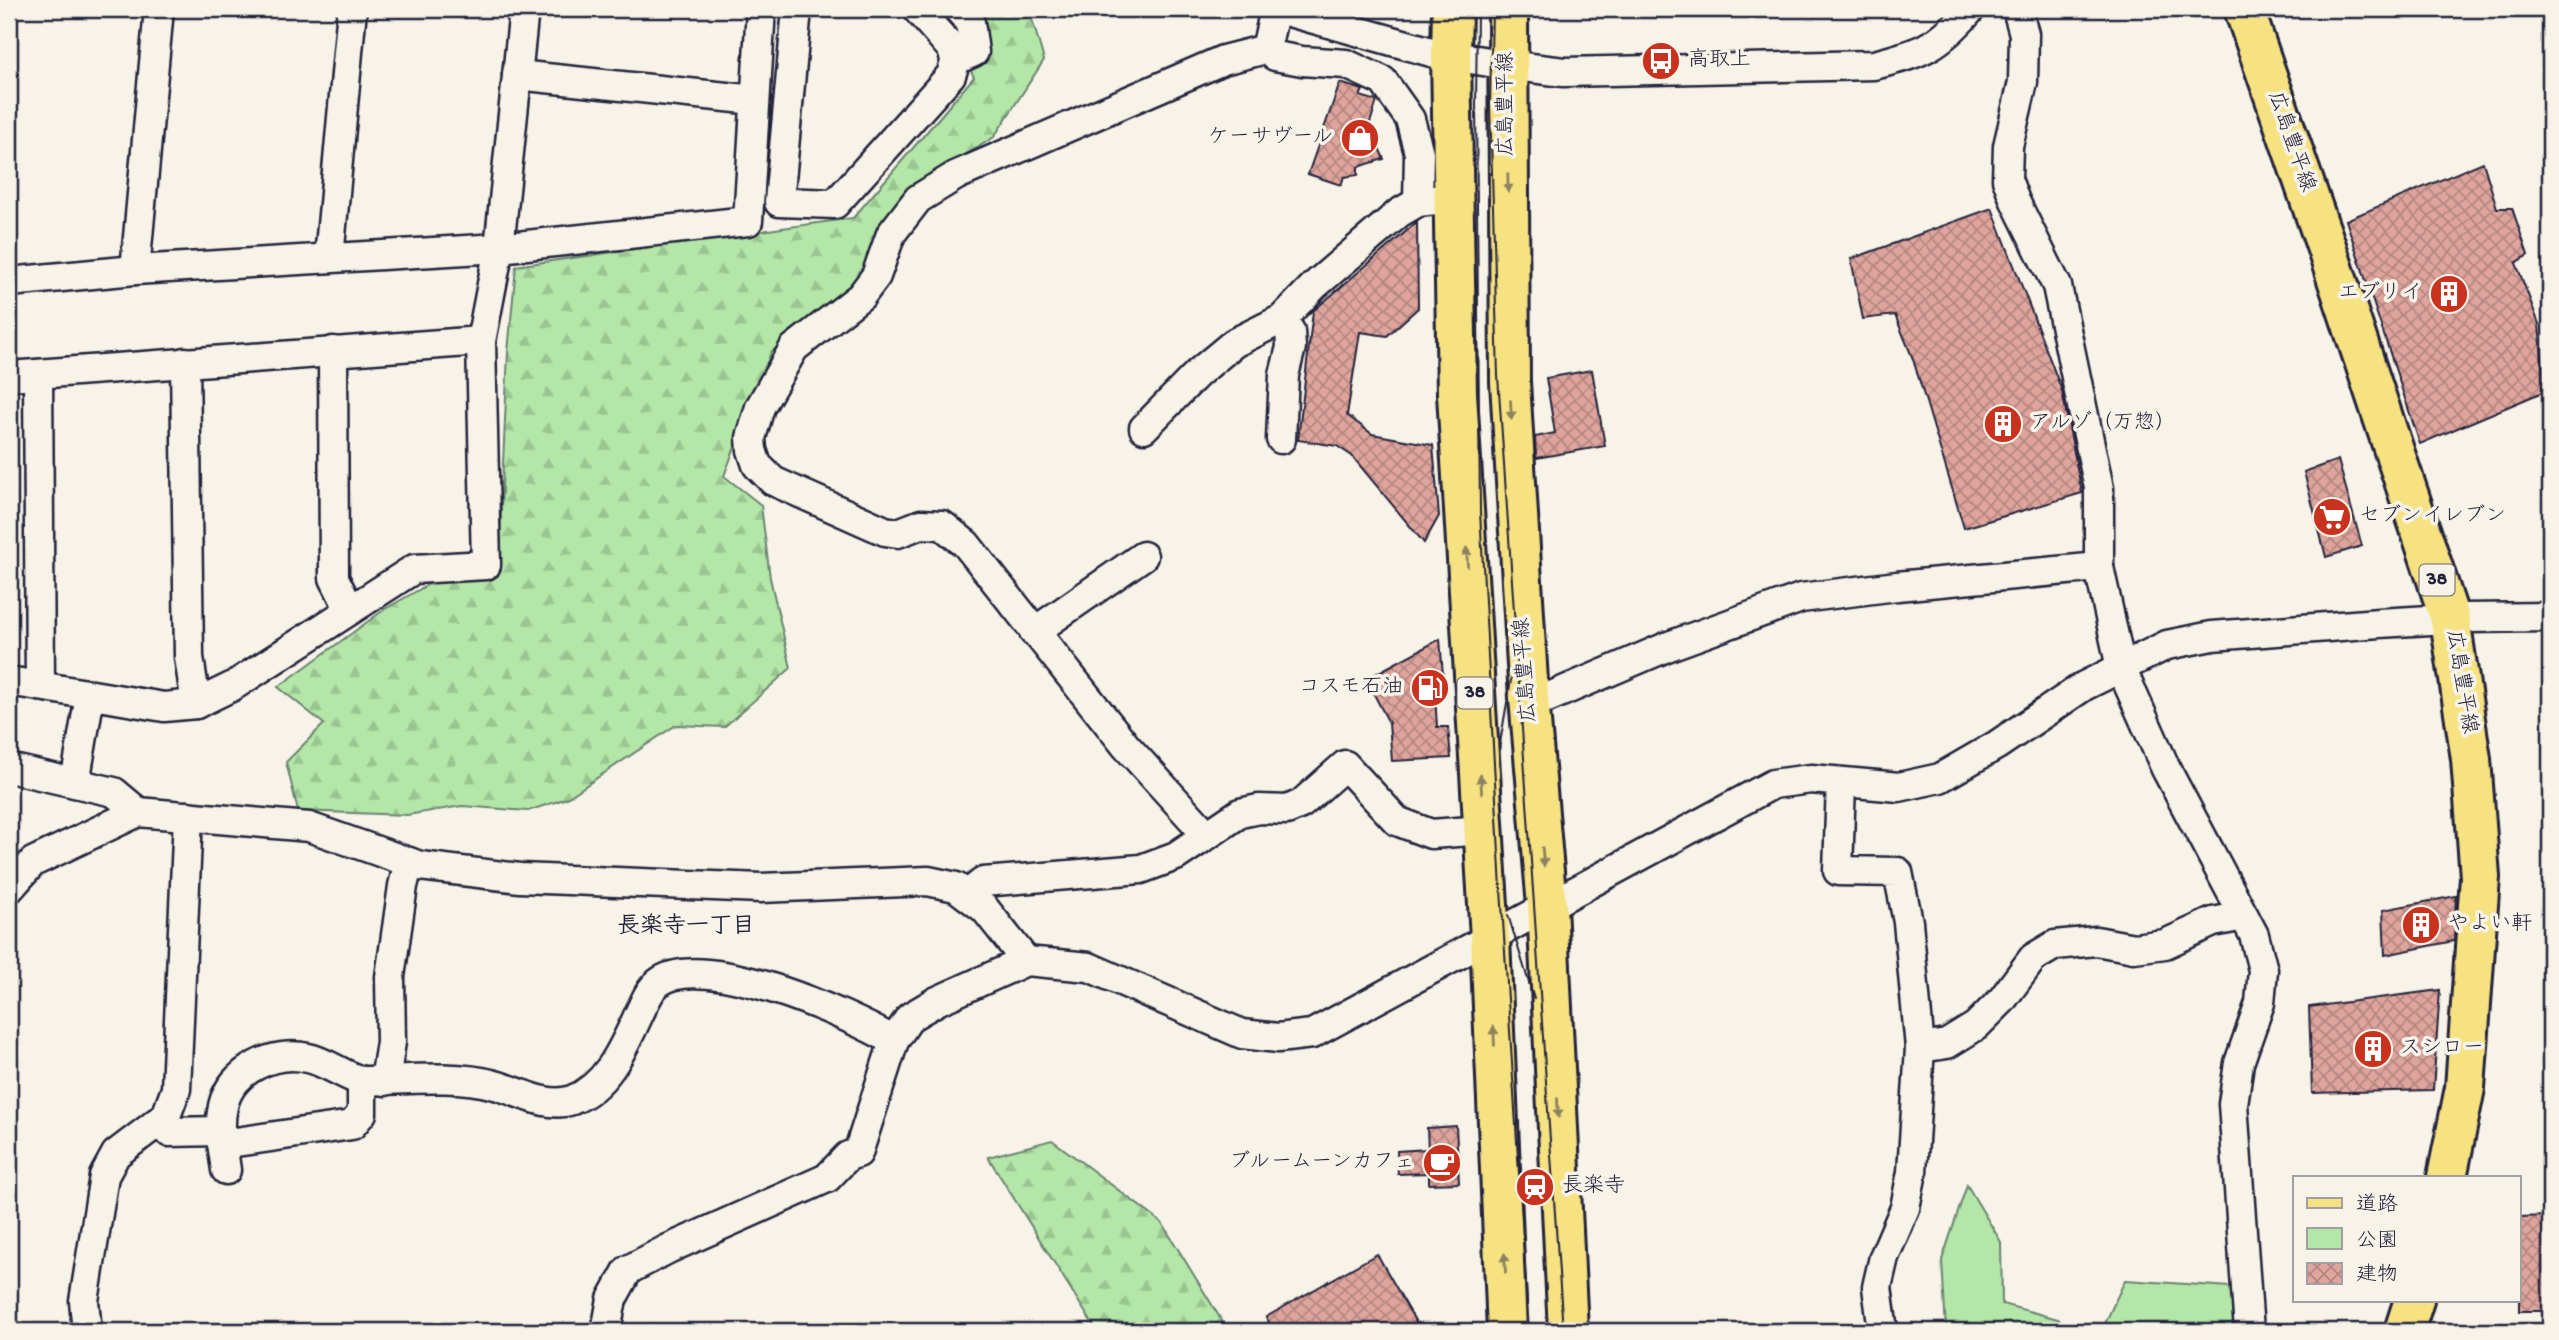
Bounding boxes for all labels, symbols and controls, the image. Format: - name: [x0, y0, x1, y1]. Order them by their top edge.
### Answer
- bus stop icon: 高取上: [1640, 40, 1682, 82]
- place label: 高取上: [1688, 47, 1751, 74]
- street label: 広島豊平線: [1494, 52, 1520, 157]
- street label: 広島豊平線: [2261, 88, 2320, 196]
- shop icon: ケーサヴール: [1339, 117, 1381, 159]
- place label: ケーサヴール: [1208, 126, 1333, 151]
- one-way arrow: [1502, 172, 1514, 194]
- building icon: エブリイ: [2428, 273, 2470, 315]
- place label: エブリイ: [2338, 281, 2422, 307]
- one-way arrow: [1506, 399, 1517, 421]
- building icon: アルゾ（万惣）: [1982, 403, 2024, 445]
- place label: アルゾ（万惣）: [2030, 410, 2176, 437]
- supermarket icon: セブンイレブン: [2311, 496, 2353, 538]
- place label: セブンイレブン: [2359, 504, 2506, 530]
- one-way arrow: [1461, 546, 1472, 568]
- road number: 38: [2420, 565, 2454, 596]
- street label: 広島豊平線: [1510, 617, 1543, 723]
- street label: 広島豊平線: [2439, 628, 2482, 736]
- fuel station icon: コスモ石油: [1409, 667, 1451, 709]
- place label: コスモ石油: [1299, 675, 1403, 701]
- road number: 38: [1458, 678, 1492, 708]
- one-way arrow: [1475, 773, 1486, 795]
- one-way arrow: [1538, 846, 1549, 868]
- building icon: やよい軒: [2400, 904, 2442, 946]
- place label: やよい軒: [2448, 912, 2532, 938]
- district label: 長楽寺一丁目: [617, 913, 755, 941]
- one-way arrow: [1489, 1025, 1500, 1047]
- building icon: スシロー: [2352, 1028, 2394, 1070]
- place label: スシロー: [2400, 1037, 2484, 1062]
- one-way arrow: [1552, 1098, 1563, 1120]
- cafe icon: ブルームーンカフェ: [1421, 1142, 1463, 1184]
- place label: ブルームーンカフェ: [1229, 1150, 1415, 1176]
- station icon: 長楽寺: [1514, 1166, 1556, 1208]
- place label: 長楽寺: [1562, 1173, 1625, 1200]
- legend: [2293, 1176, 2520, 1302]
- text: 道路: [2356, 1193, 2398, 1219]
- text: 公園: [2356, 1230, 2398, 1255]
- one-way arrow: [1499, 1252, 1510, 1274]
- text: 建物: [2356, 1263, 2398, 1289]

